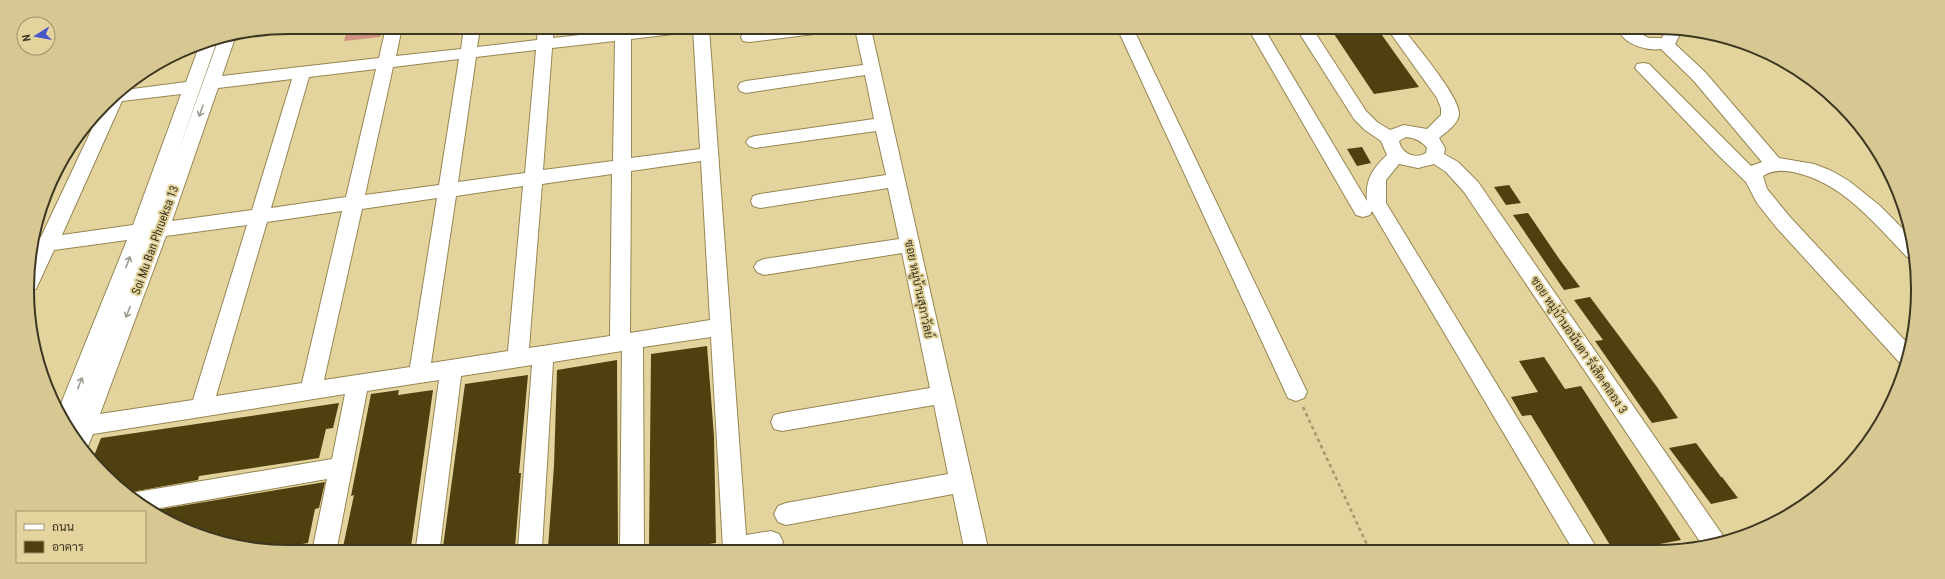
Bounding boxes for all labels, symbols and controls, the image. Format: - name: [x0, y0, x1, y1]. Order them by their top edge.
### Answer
- north arrow: [16, 16, 56, 56]
- text: N: [20, 33, 34, 42]
- one-way arrow: [197, 105, 205, 117]
- street label: Soi Mu Ban Phrueksa 13: [129, 184, 181, 296]
- street label: ซอย หมู่บ้านสุภาวัลย์: [900, 238, 937, 340]
- one-way arrow: [125, 256, 132, 268]
- street label: ซอย หมู่บ้านอนันดา รังสิต-คลอง 3: [1527, 274, 1630, 417]
- one-way arrow: [123, 306, 131, 318]
- one-way arrow: [77, 377, 85, 389]
- legend: [16, 511, 146, 563]
- text: ถนน: [52, 520, 75, 534]
- text: อาคาร: [52, 540, 84, 554]

